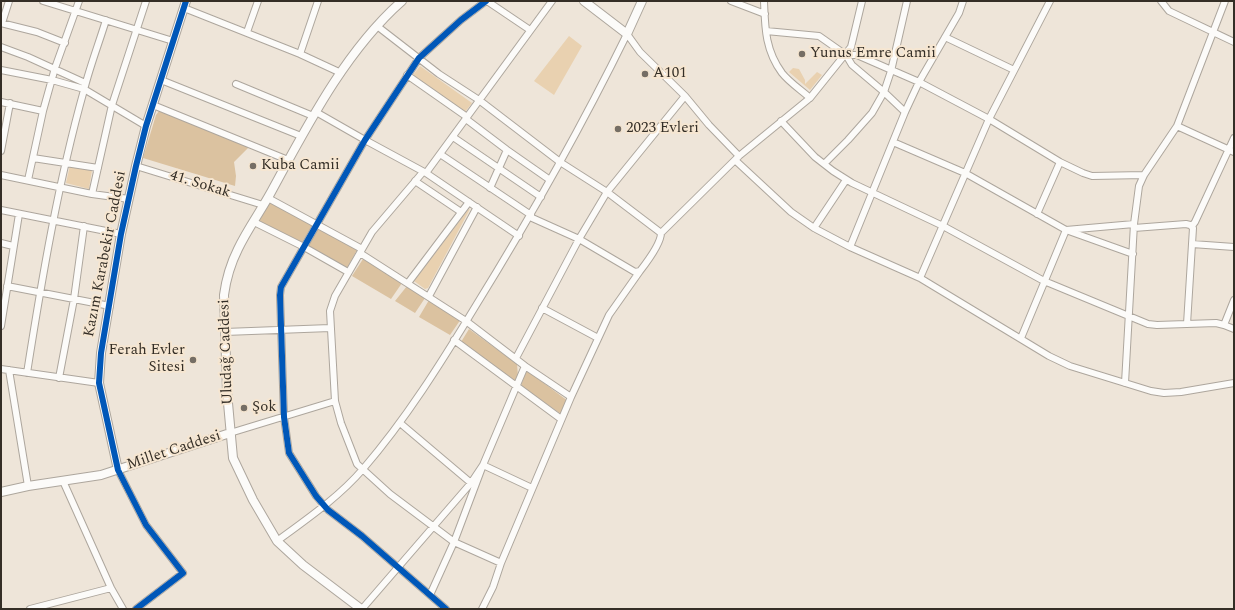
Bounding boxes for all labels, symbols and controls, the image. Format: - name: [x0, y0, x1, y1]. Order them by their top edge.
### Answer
- place label: Yunus Emre Camii: [810, 45, 936, 63]
- marker: Yunus Emre Camii: [797, 49, 807, 59]
- place label: A101: [653, 65, 687, 83]
- marker: A101: [640, 69, 650, 79]
- place label: 2023 Evleri: [626, 120, 699, 138]
- marker: 2023 Evleri: [613, 124, 623, 134]
- place label: Kuba Camii: [261, 157, 340, 175]
- marker: Kuba Camii: [248, 161, 258, 171]
- street label: 41. Sokak: [167, 167, 233, 203]
- street label: Kazım Karabekir Caddesi: [81, 169, 131, 339]
- street label: Uludağ Caddesi: [216, 299, 238, 405]
- place label: Ferah Evler Sitesi: [109, 342, 185, 377]
- marker: Ferah Evler Sitesi: [188, 355, 198, 365]
- place label: Şok: [252, 399, 277, 417]
- marker: Şok: [239, 403, 249, 413]
- street label: Millet Caddesi: [125, 427, 223, 475]

